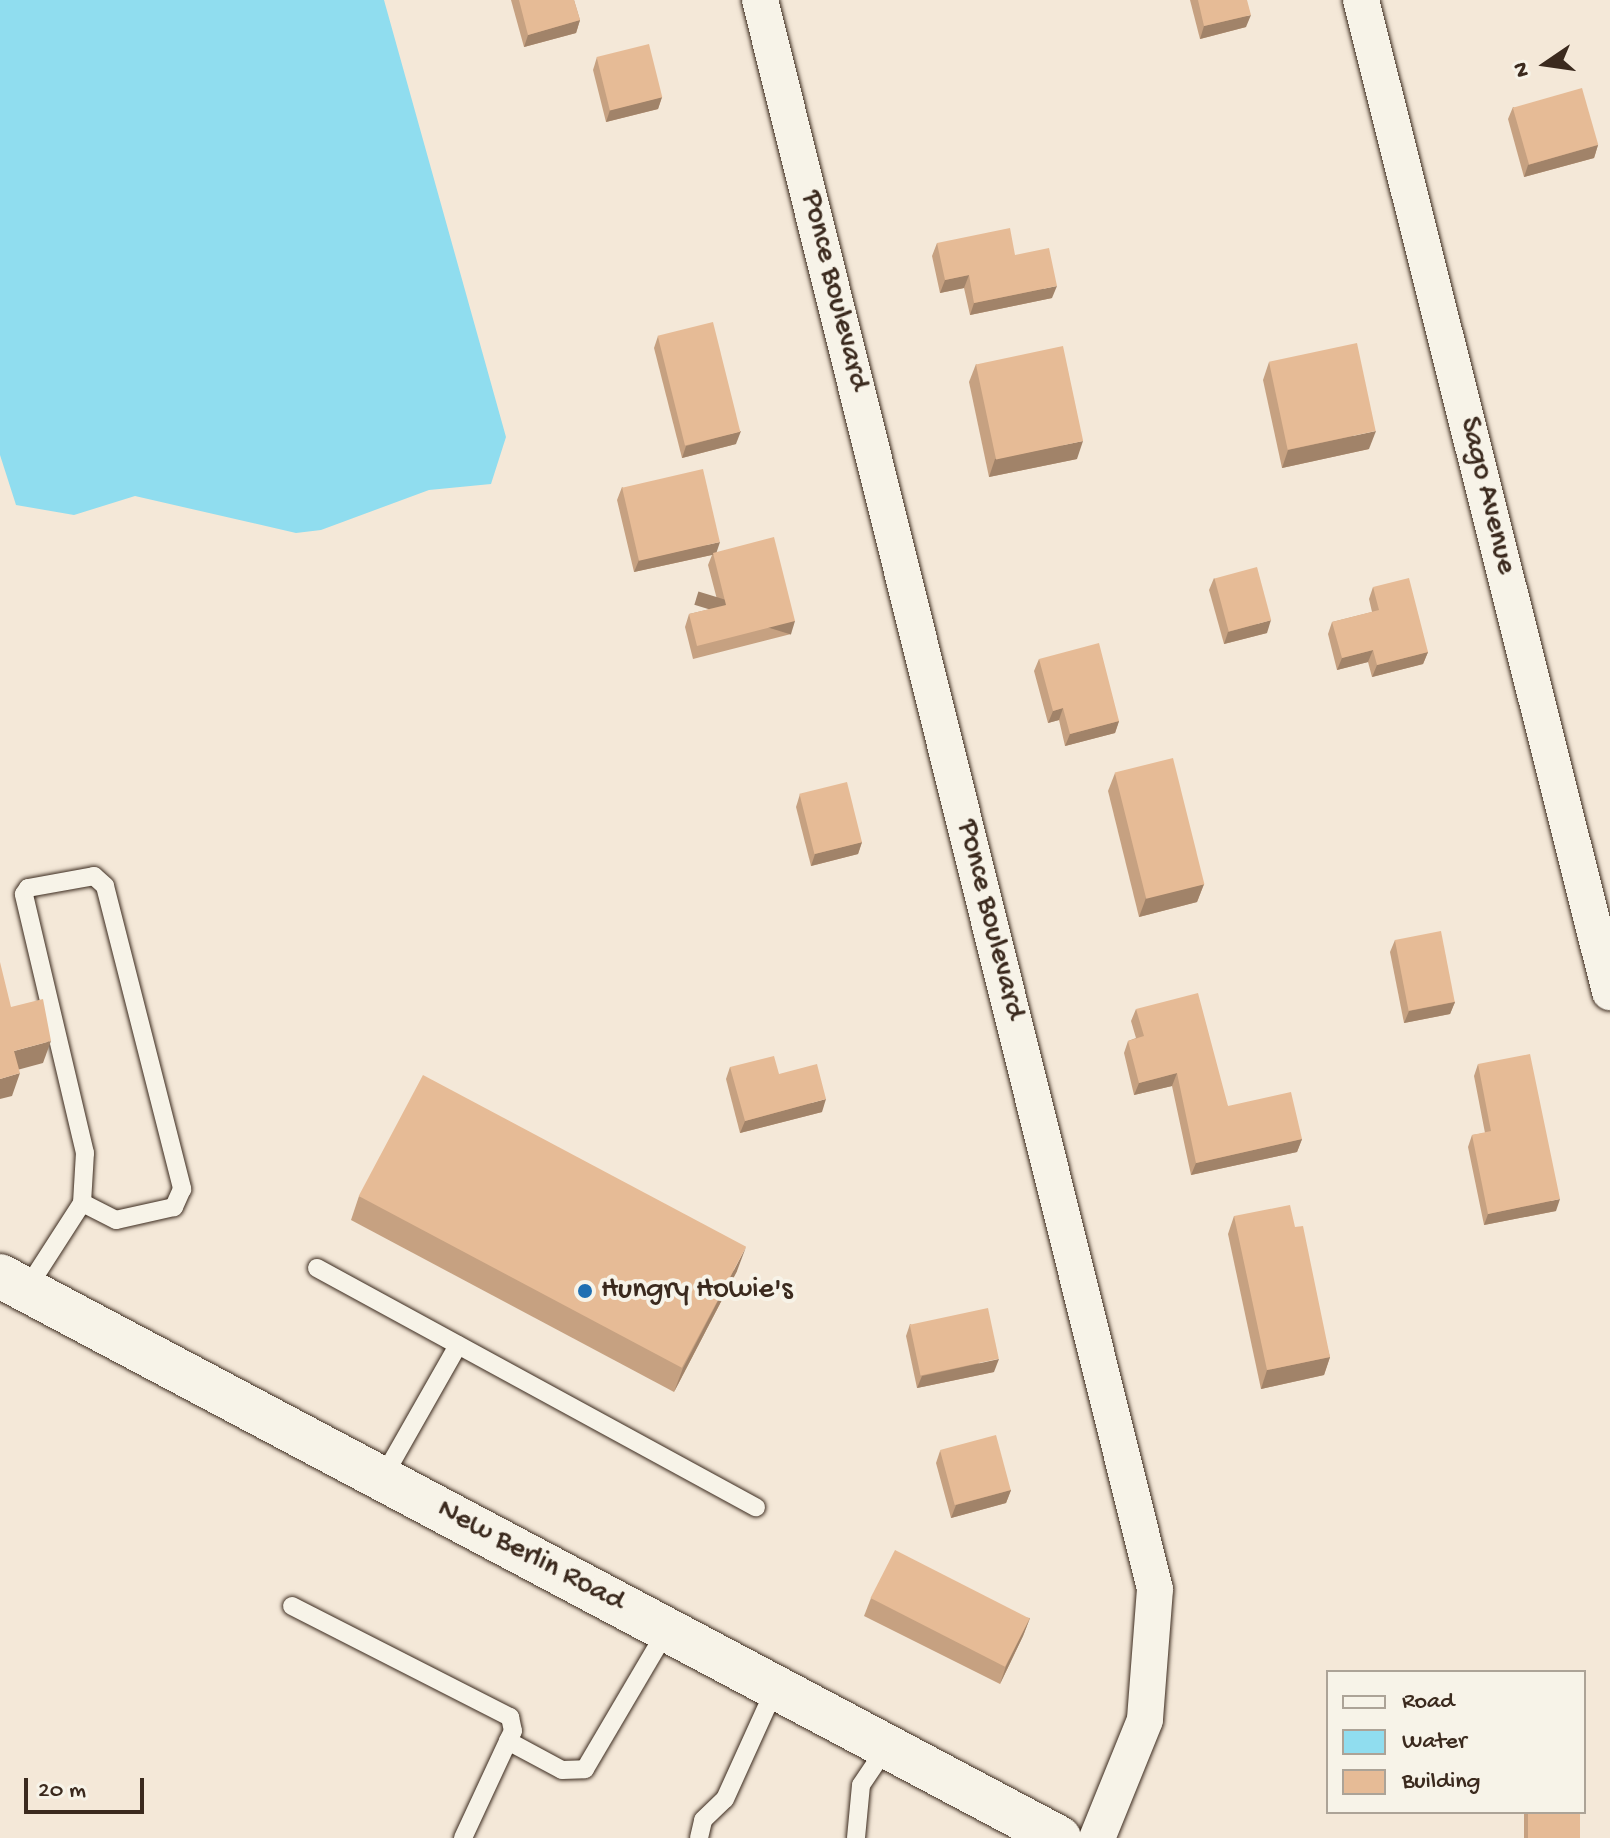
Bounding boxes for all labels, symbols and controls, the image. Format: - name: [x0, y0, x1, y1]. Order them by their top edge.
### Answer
- north arrow: [1506, 24, 1586, 104]
- text: N: [1508, 59, 1537, 79]
- street label: Ponce Boulevard: [791, 188, 875, 394]
- street label: Sago Avenue: [1449, 414, 1523, 578]
- street label: Ponce Boulevard: [947, 817, 1031, 1023]
- place label: Hungry Howie's: [601, 1273, 793, 1309]
- marker: Hungry Howie's: [576, 1282, 594, 1300]
- street label: New Berlin Road: [430, 1493, 630, 1621]
- legend: [1326, 1670, 1586, 1814]
- text: Road: [1402, 1688, 1454, 1717]
- text: Water: [1402, 1728, 1466, 1757]
- scale bar: [28, 1762, 148, 1812]
- text: Building: [1402, 1768, 1480, 1797]
- text: 20 m: [38, 1777, 86, 1806]

